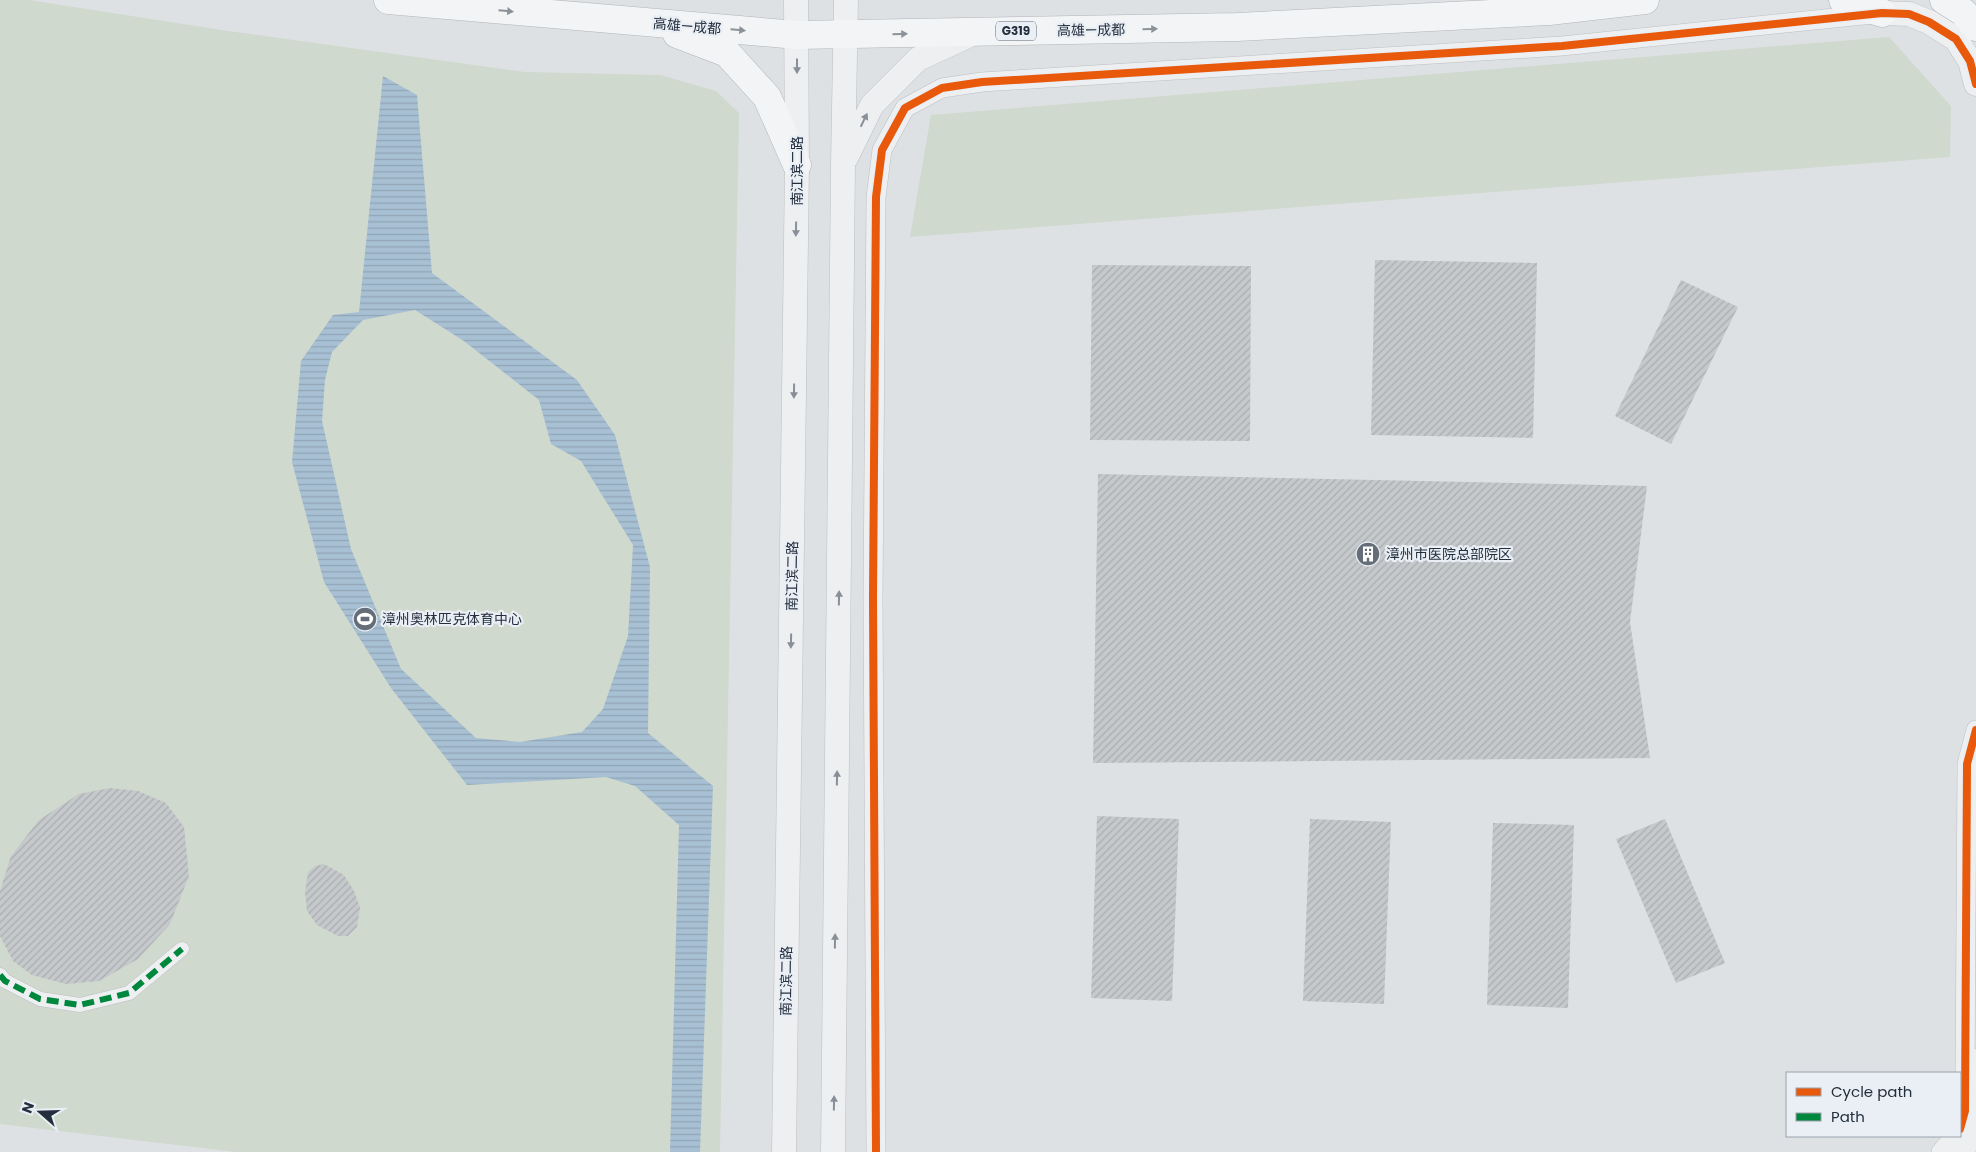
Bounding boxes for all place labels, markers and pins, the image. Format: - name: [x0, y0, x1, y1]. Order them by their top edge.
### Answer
- building icon: 漳州市医院总部院区: [1355, 541, 1381, 567]
- place label: 漳州市医院总部院区: [1386, 544, 1512, 564]
- sports icon: 漳州奥林匹克体育中心: [352, 606, 378, 632]
- place label: 漳州奥林匹克体育中心: [382, 609, 522, 629]

